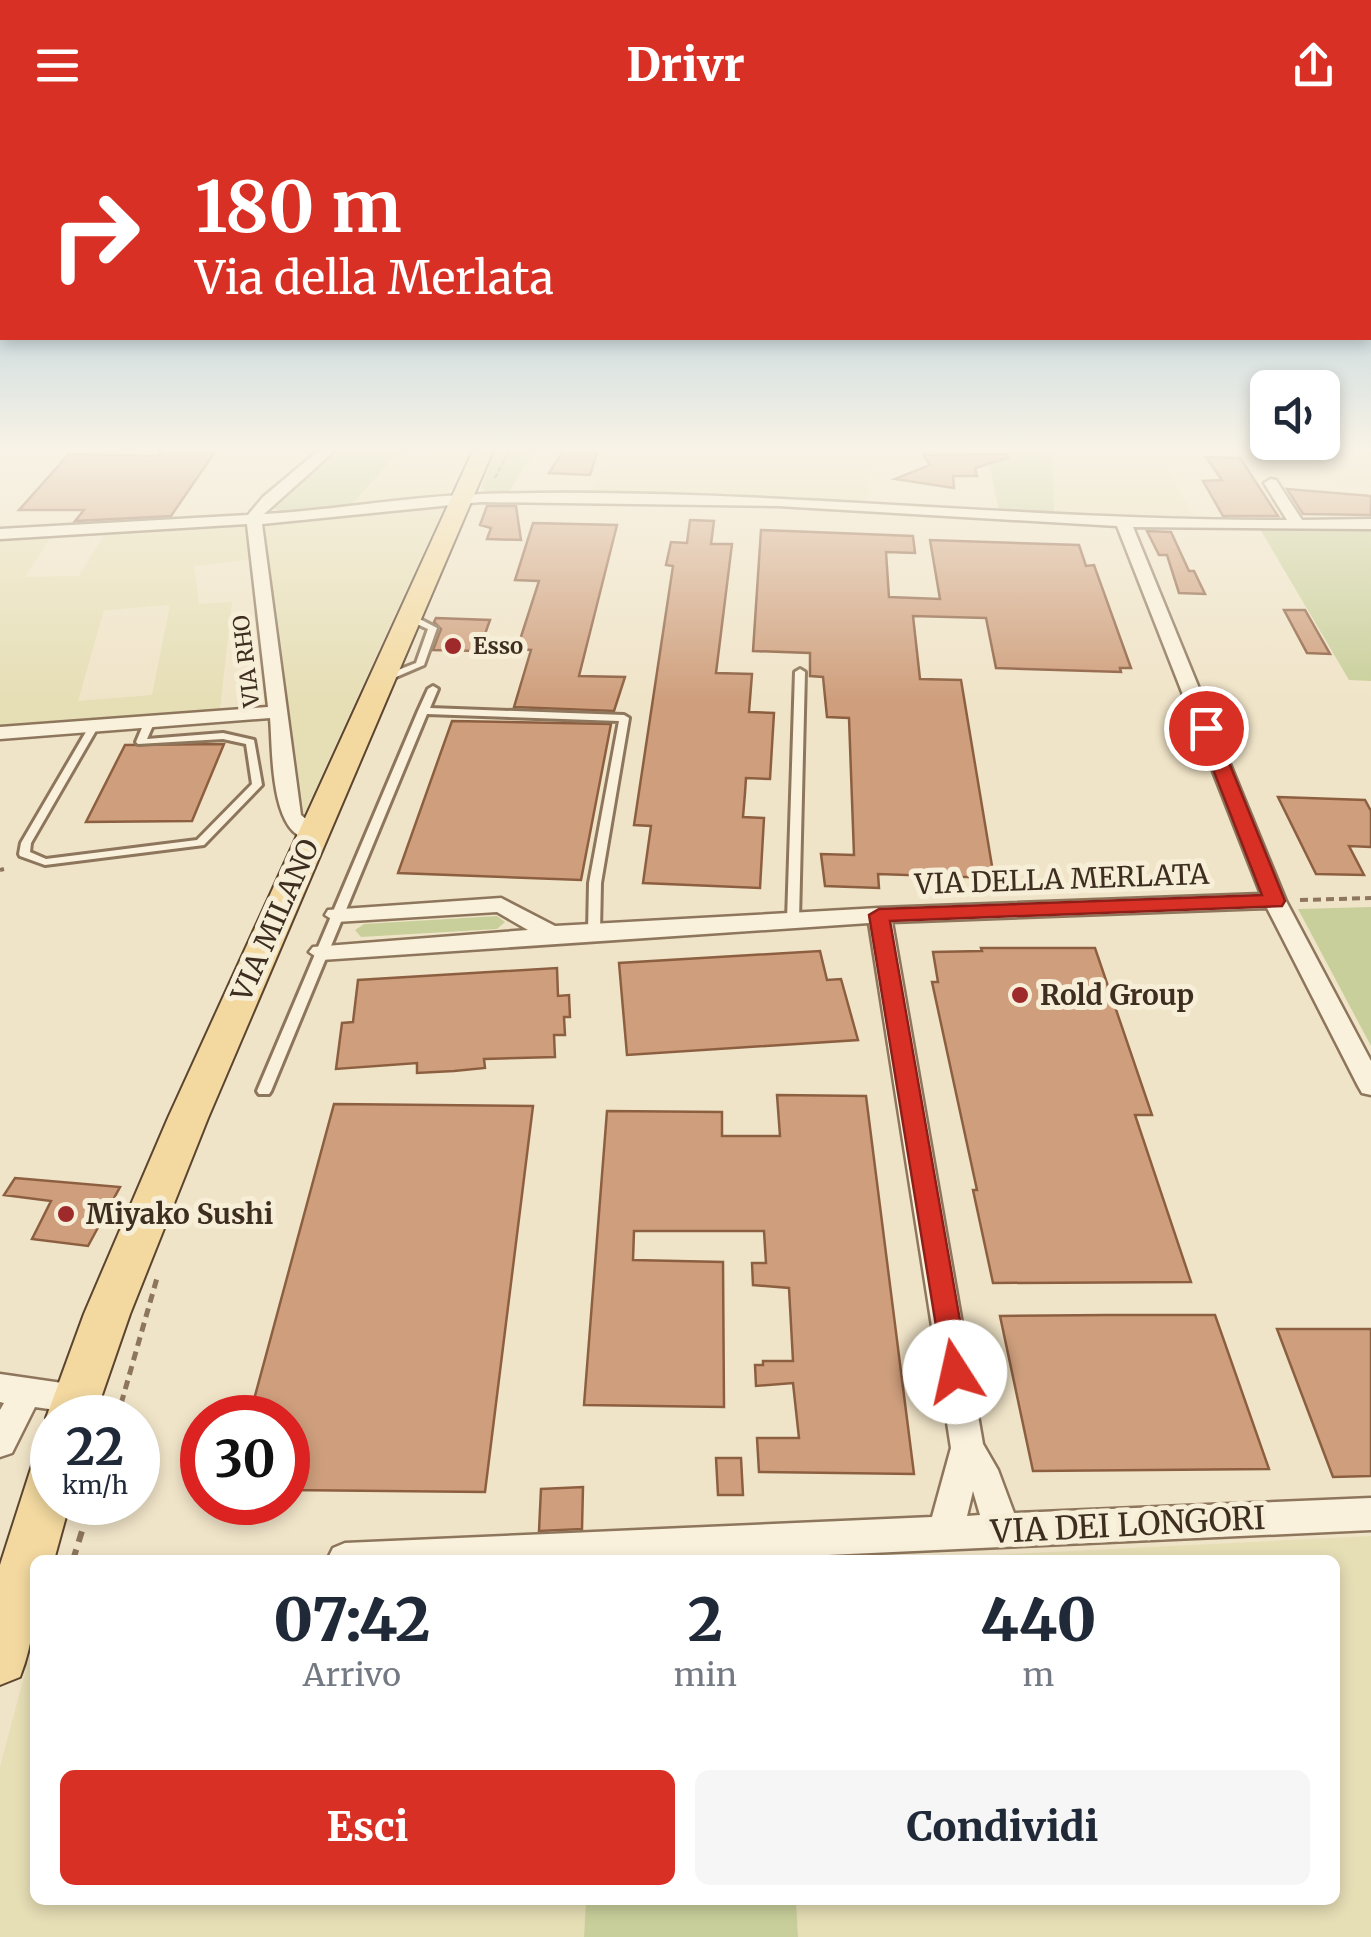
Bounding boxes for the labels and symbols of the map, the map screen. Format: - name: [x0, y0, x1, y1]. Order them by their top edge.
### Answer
- street label: VIA RHO: [226, 613, 266, 710]
- place label: Esso: [473, 632, 523, 660]
- marker: Esso: [442, 635, 464, 657]
- pin: [1164, 686, 1249, 771]
- street label: VIA MILANO: [223, 833, 327, 1008]
- street label: VIA DELLA MERLATA: [913, 856, 1210, 902]
- place label: Rold Group: [1040, 977, 1194, 1013]
- marker: Rold Group: [1009, 984, 1031, 1006]
- place label: Miyako Sushi: [86, 1196, 273, 1232]
- marker: Miyako Sushi: [55, 1203, 77, 1225]
- position arrow: [903, 1320, 1007, 1424]
- speed limit sign: 30: [180, 1395, 310, 1525]
- street label: VIA DEI LONGORI: [989, 1498, 1266, 1552]

